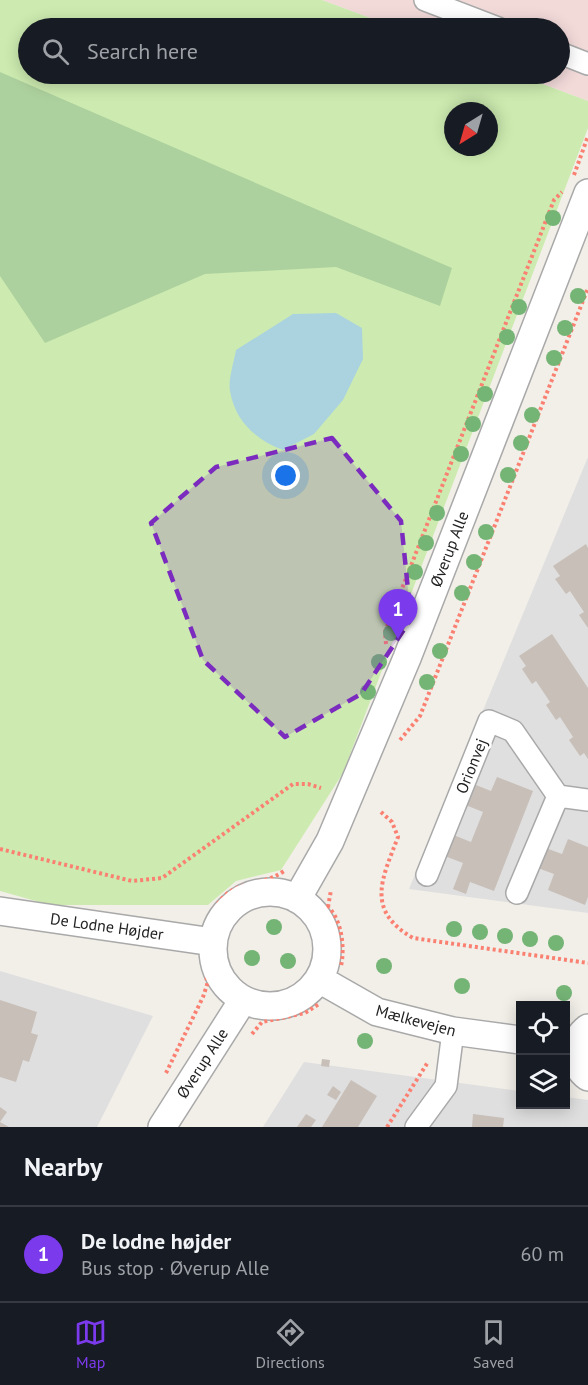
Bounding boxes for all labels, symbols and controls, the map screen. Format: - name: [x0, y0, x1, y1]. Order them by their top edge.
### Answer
- search box: [18, 18, 570, 84]
- icon: search: [39, 35, 72, 68]
- text: Search here: [87, 37, 198, 65]
- north arrow: [444, 102, 498, 156]
- your location: [271, 461, 300, 490]
- street label: Øverup Alle: [425, 508, 473, 590]
- pin: 1: [378, 590, 418, 639]
- street label: Orionvej: [451, 735, 491, 797]
- street label: De Lodne Højder: [49, 908, 166, 944]
- street label: Mælkevejen: [374, 1000, 458, 1040]
- map controls: [516, 1001, 570, 1109]
- button: locate: [516, 1001, 570, 1055]
- street label: Øverup Alle: [172, 1024, 232, 1102]
- button: layers: [516, 1055, 570, 1109]
- text: Nearby: [24, 1150, 102, 1183]
- text: De lodne højder: [81, 1227, 231, 1255]
- text: 1: [38, 1241, 49, 1267]
- text: 60 m: [521, 1241, 564, 1267]
- text: Bus stop · Øverup Alle: [81, 1255, 269, 1281]
- tab: Map: [74, 1316, 107, 1372]
- tab: Directions: [256, 1316, 325, 1372]
- tab: Saved: [473, 1316, 514, 1372]

